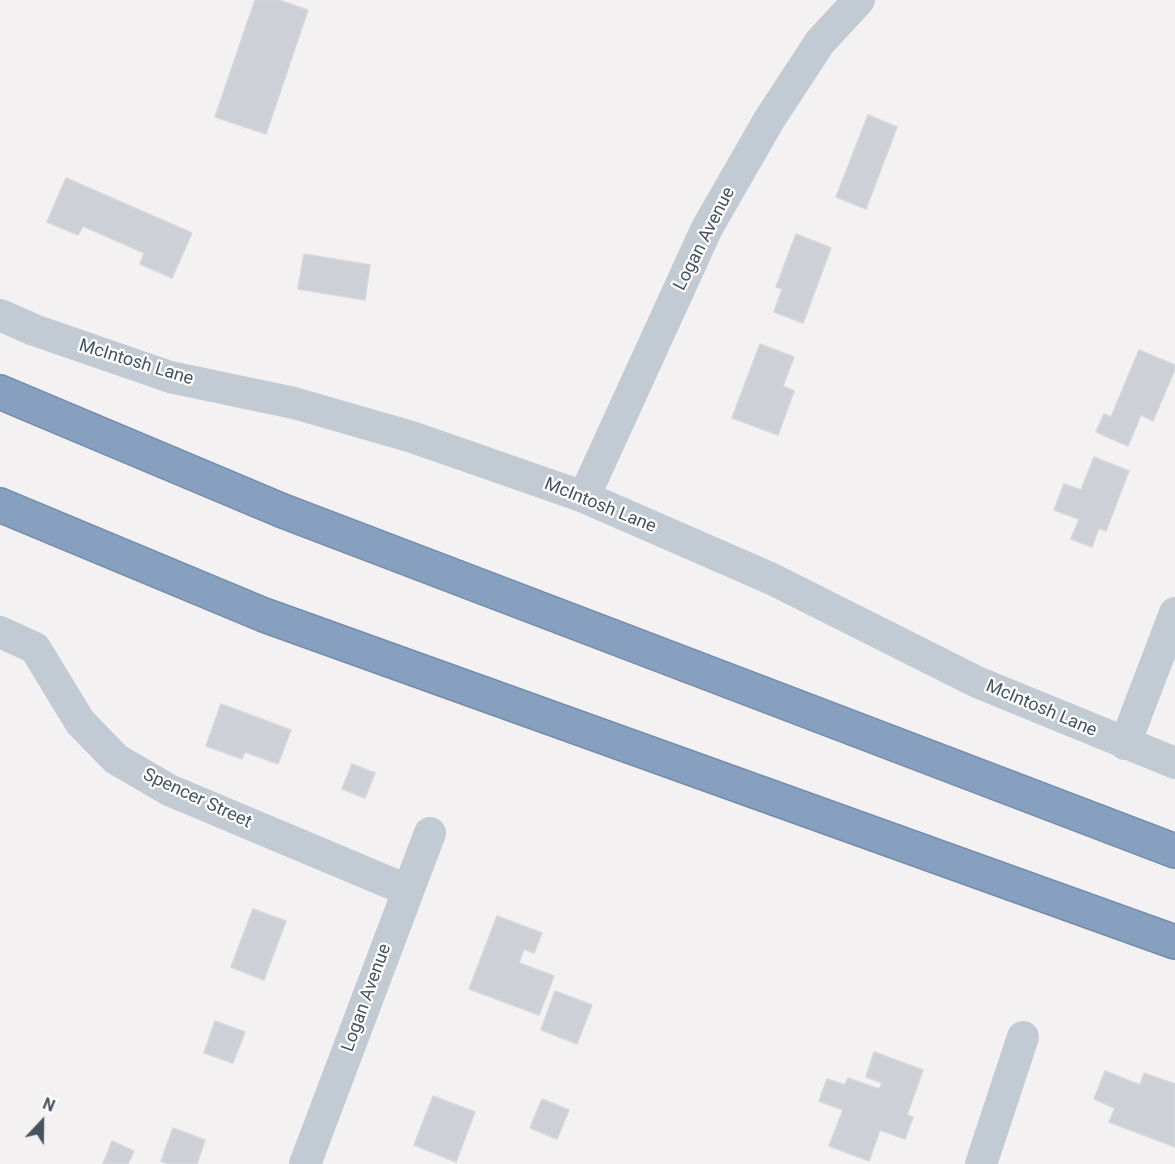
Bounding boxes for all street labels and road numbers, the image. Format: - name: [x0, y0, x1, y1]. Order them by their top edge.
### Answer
- street label: Logan Avenue: [670, 184, 740, 294]
- street label: McIntosh Lane: [76, 335, 196, 391]
- street label: McIntosh Lane: [541, 474, 659, 538]
- street label: McIntosh Lane: [982, 676, 1100, 742]
- street label: Spencer Street: [139, 764, 255, 834]
- street label: Logan Avenue: [338, 941, 396, 1055]

